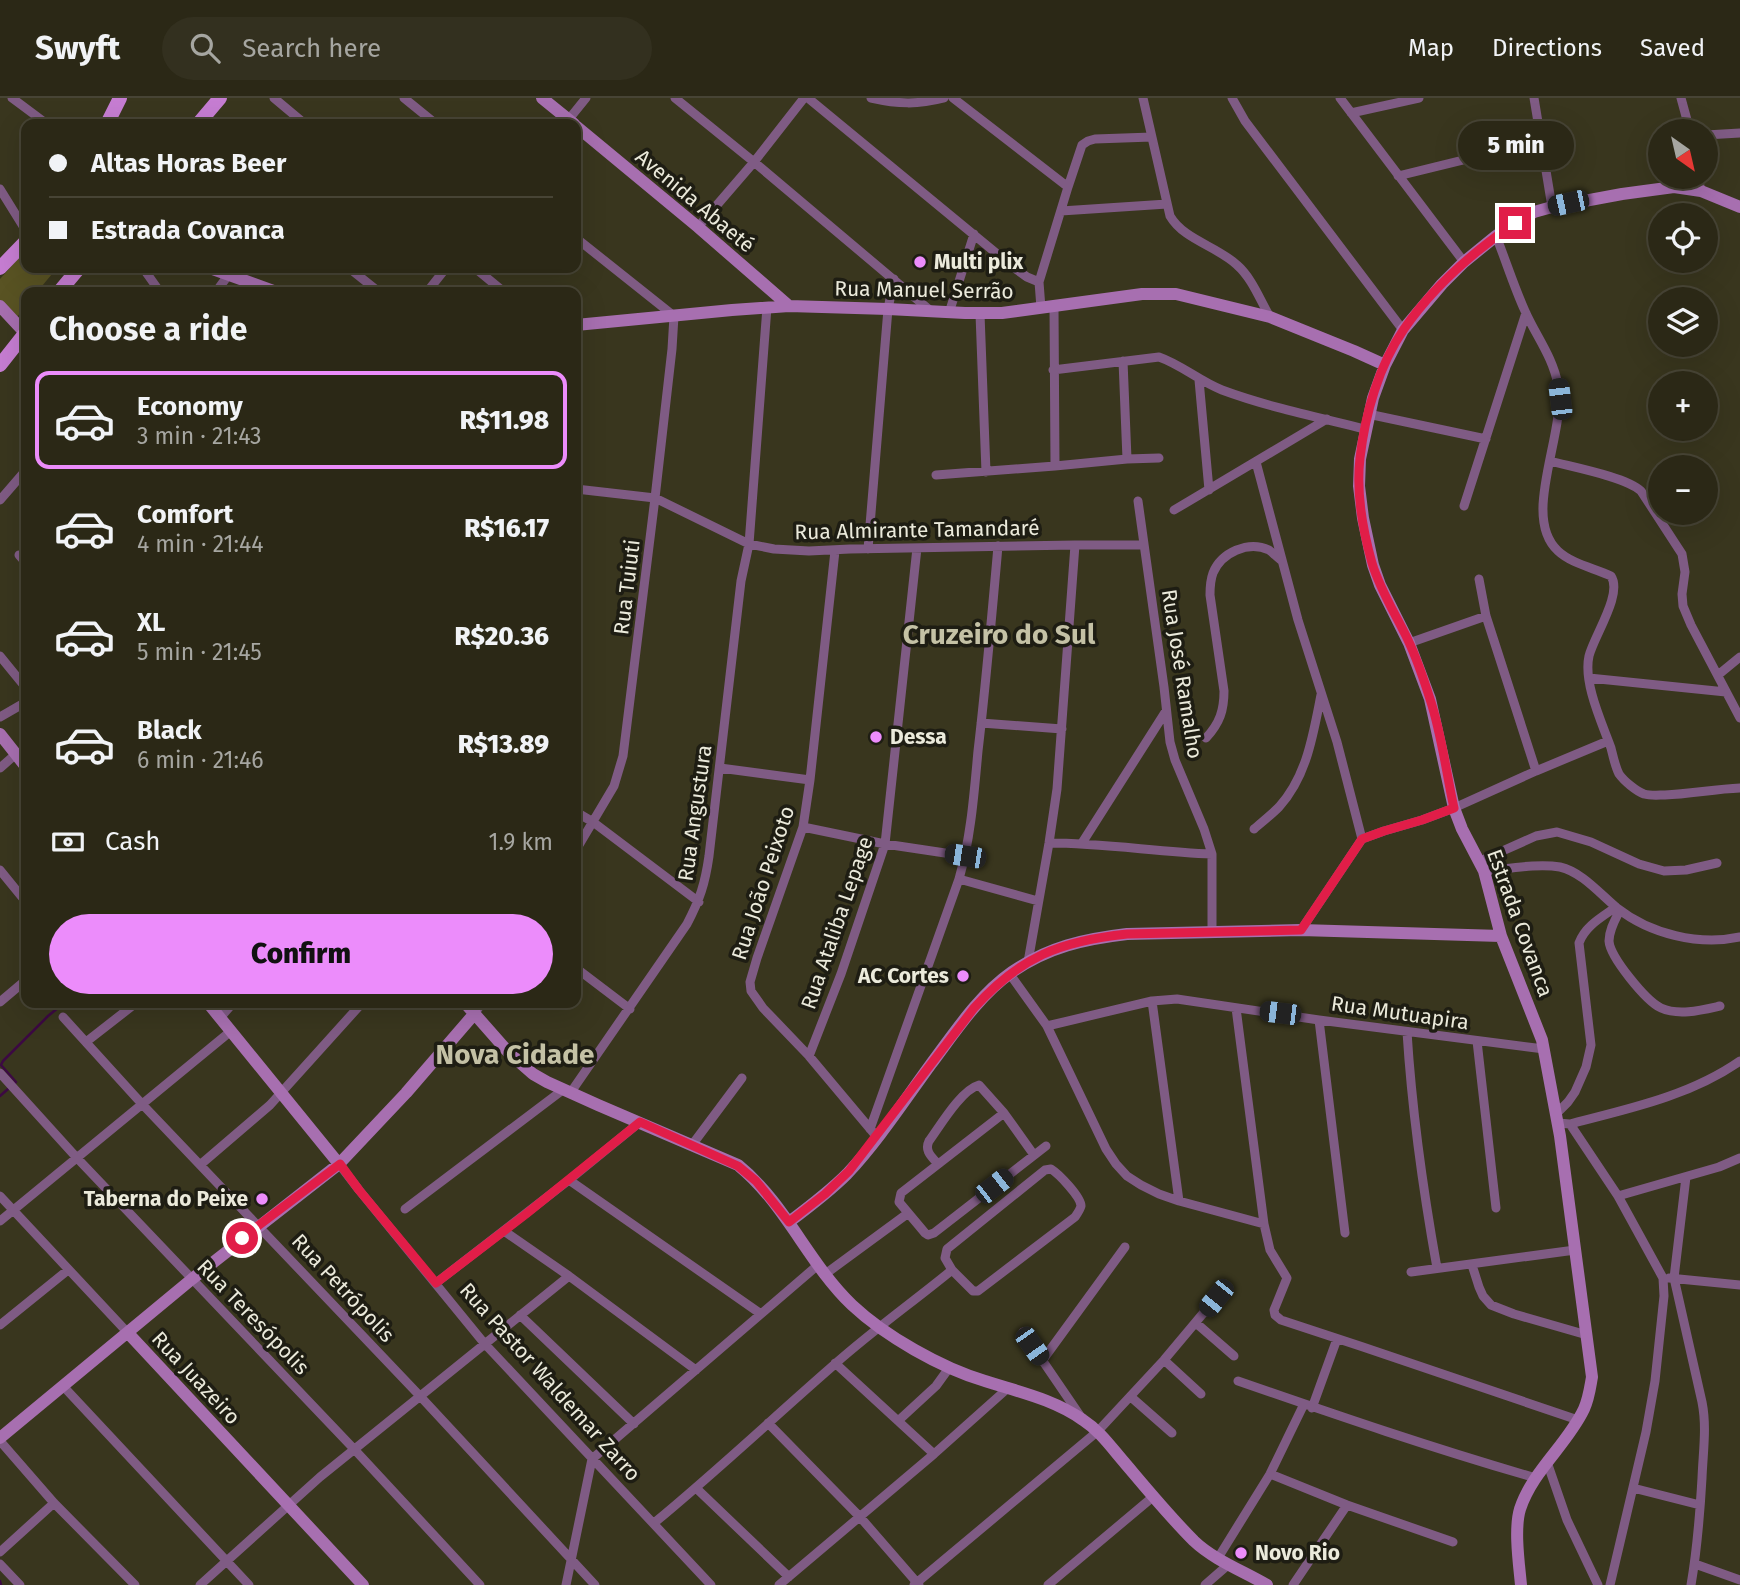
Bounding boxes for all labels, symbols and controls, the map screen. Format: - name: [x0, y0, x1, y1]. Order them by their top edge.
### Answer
- search box: [162, 17, 652, 80]
- text: Swyft: [35, 28, 120, 68]
- icon: search: [186, 29, 224, 67]
- text: Search here: [242, 33, 381, 64]
- text: Map: [1408, 34, 1454, 62]
- text: Directions: [1492, 34, 1602, 62]
- text: Saved: [1640, 34, 1705, 62]
- north arrow: [1648, 119, 1718, 189]
- map controls: [1648, 119, 1718, 525]
- callout: 5 min: [1457, 122, 1573, 170]
- text: 5 min: [1488, 131, 1544, 159]
- street label: Avenida Abaeté: [630, 144, 760, 258]
- text: Altas Horas Beer: [91, 148, 286, 179]
- car: [1546, 188, 1591, 218]
- button: locate: [1648, 203, 1718, 273]
- route end: [1499, 207, 1531, 239]
- text: Estrada Covanca: [91, 215, 285, 246]
- place label: Multi plix: [934, 249, 1023, 275]
- marker: Multi plix: [912, 254, 928, 270]
- street label: Rua Manuel Serrão: [834, 275, 1014, 305]
- button: layers: [1648, 287, 1718, 357]
- text: Choose a ride: [49, 310, 247, 348]
- button: +: [1648, 371, 1718, 441]
- car: [1548, 377, 1573, 421]
- icon: car: [53, 389, 116, 452]
- text: Economy: [137, 391, 243, 422]
- text: R$11.98: [460, 405, 549, 436]
- text: 3 min · 21:43: [137, 422, 261, 450]
- button: −: [1648, 455, 1718, 525]
- icon: car: [53, 497, 116, 560]
- text: Comfort: [137, 499, 233, 530]
- text: R$16.17: [464, 513, 549, 544]
- street label: Rua Almirante Tamandaré: [794, 515, 1040, 545]
- text: 4 min · 21:44: [137, 530, 263, 558]
- street label: Rua Tuiuti: [608, 538, 646, 636]
- street label: Rua José Ramalho: [1156, 587, 1208, 761]
- icon: car: [53, 605, 116, 668]
- text: XL: [137, 607, 165, 638]
- district label: Cruzeiro do Sul: [903, 618, 1096, 651]
- text: R$20.36: [455, 621, 549, 652]
- text: 5 min · 21:45: [137, 638, 262, 666]
- icon: car: [53, 713, 116, 776]
- text: Black: [137, 715, 202, 746]
- place label: Dessa: [890, 724, 947, 750]
- text: R$13.89: [458, 729, 549, 760]
- marker: Dessa: [868, 729, 884, 745]
- street label: Rua Angustura: [673, 743, 717, 883]
- text: 6 min · 21:46: [137, 746, 263, 774]
- street label: Rua João Peixoto: [726, 803, 800, 963]
- icon: cash: [49, 823, 87, 861]
- text: Cash: [105, 826, 161, 857]
- text: 1.9 km: [488, 828, 553, 856]
- street label: Rua Ataliba Lepage: [795, 833, 879, 1013]
- car: [943, 842, 988, 870]
- street label: Estrada Covanca: [1481, 846, 1559, 1000]
- button: Confirm: [49, 914, 553, 994]
- place label: AC Cortes: [857, 963, 949, 989]
- marker: AC Cortes: [955, 968, 971, 984]
- street label: Rua Mutuapira: [1329, 990, 1471, 1036]
- car: [1258, 1000, 1303, 1026]
- district label: Nova Cidade: [436, 1038, 594, 1071]
- car: [971, 1165, 1018, 1207]
- place label: Taberna do Peixe: [84, 1186, 248, 1212]
- marker: Taberna do Peixe: [254, 1191, 270, 1207]
- route start: [226, 1222, 258, 1254]
- street label: Rua Petrópolis: [286, 1228, 400, 1348]
- street label: Rua Teresópolis: [191, 1254, 315, 1380]
- car: [1195, 1275, 1238, 1321]
- street label: Rua Pastor Waldemar Zarro: [454, 1277, 646, 1487]
- car: [1012, 1323, 1053, 1369]
- street label: Rua Juazeiro: [146, 1326, 246, 1430]
- place label: Novo Rio: [1255, 1540, 1340, 1566]
- marker: Novo Rio: [1233, 1545, 1249, 1561]

